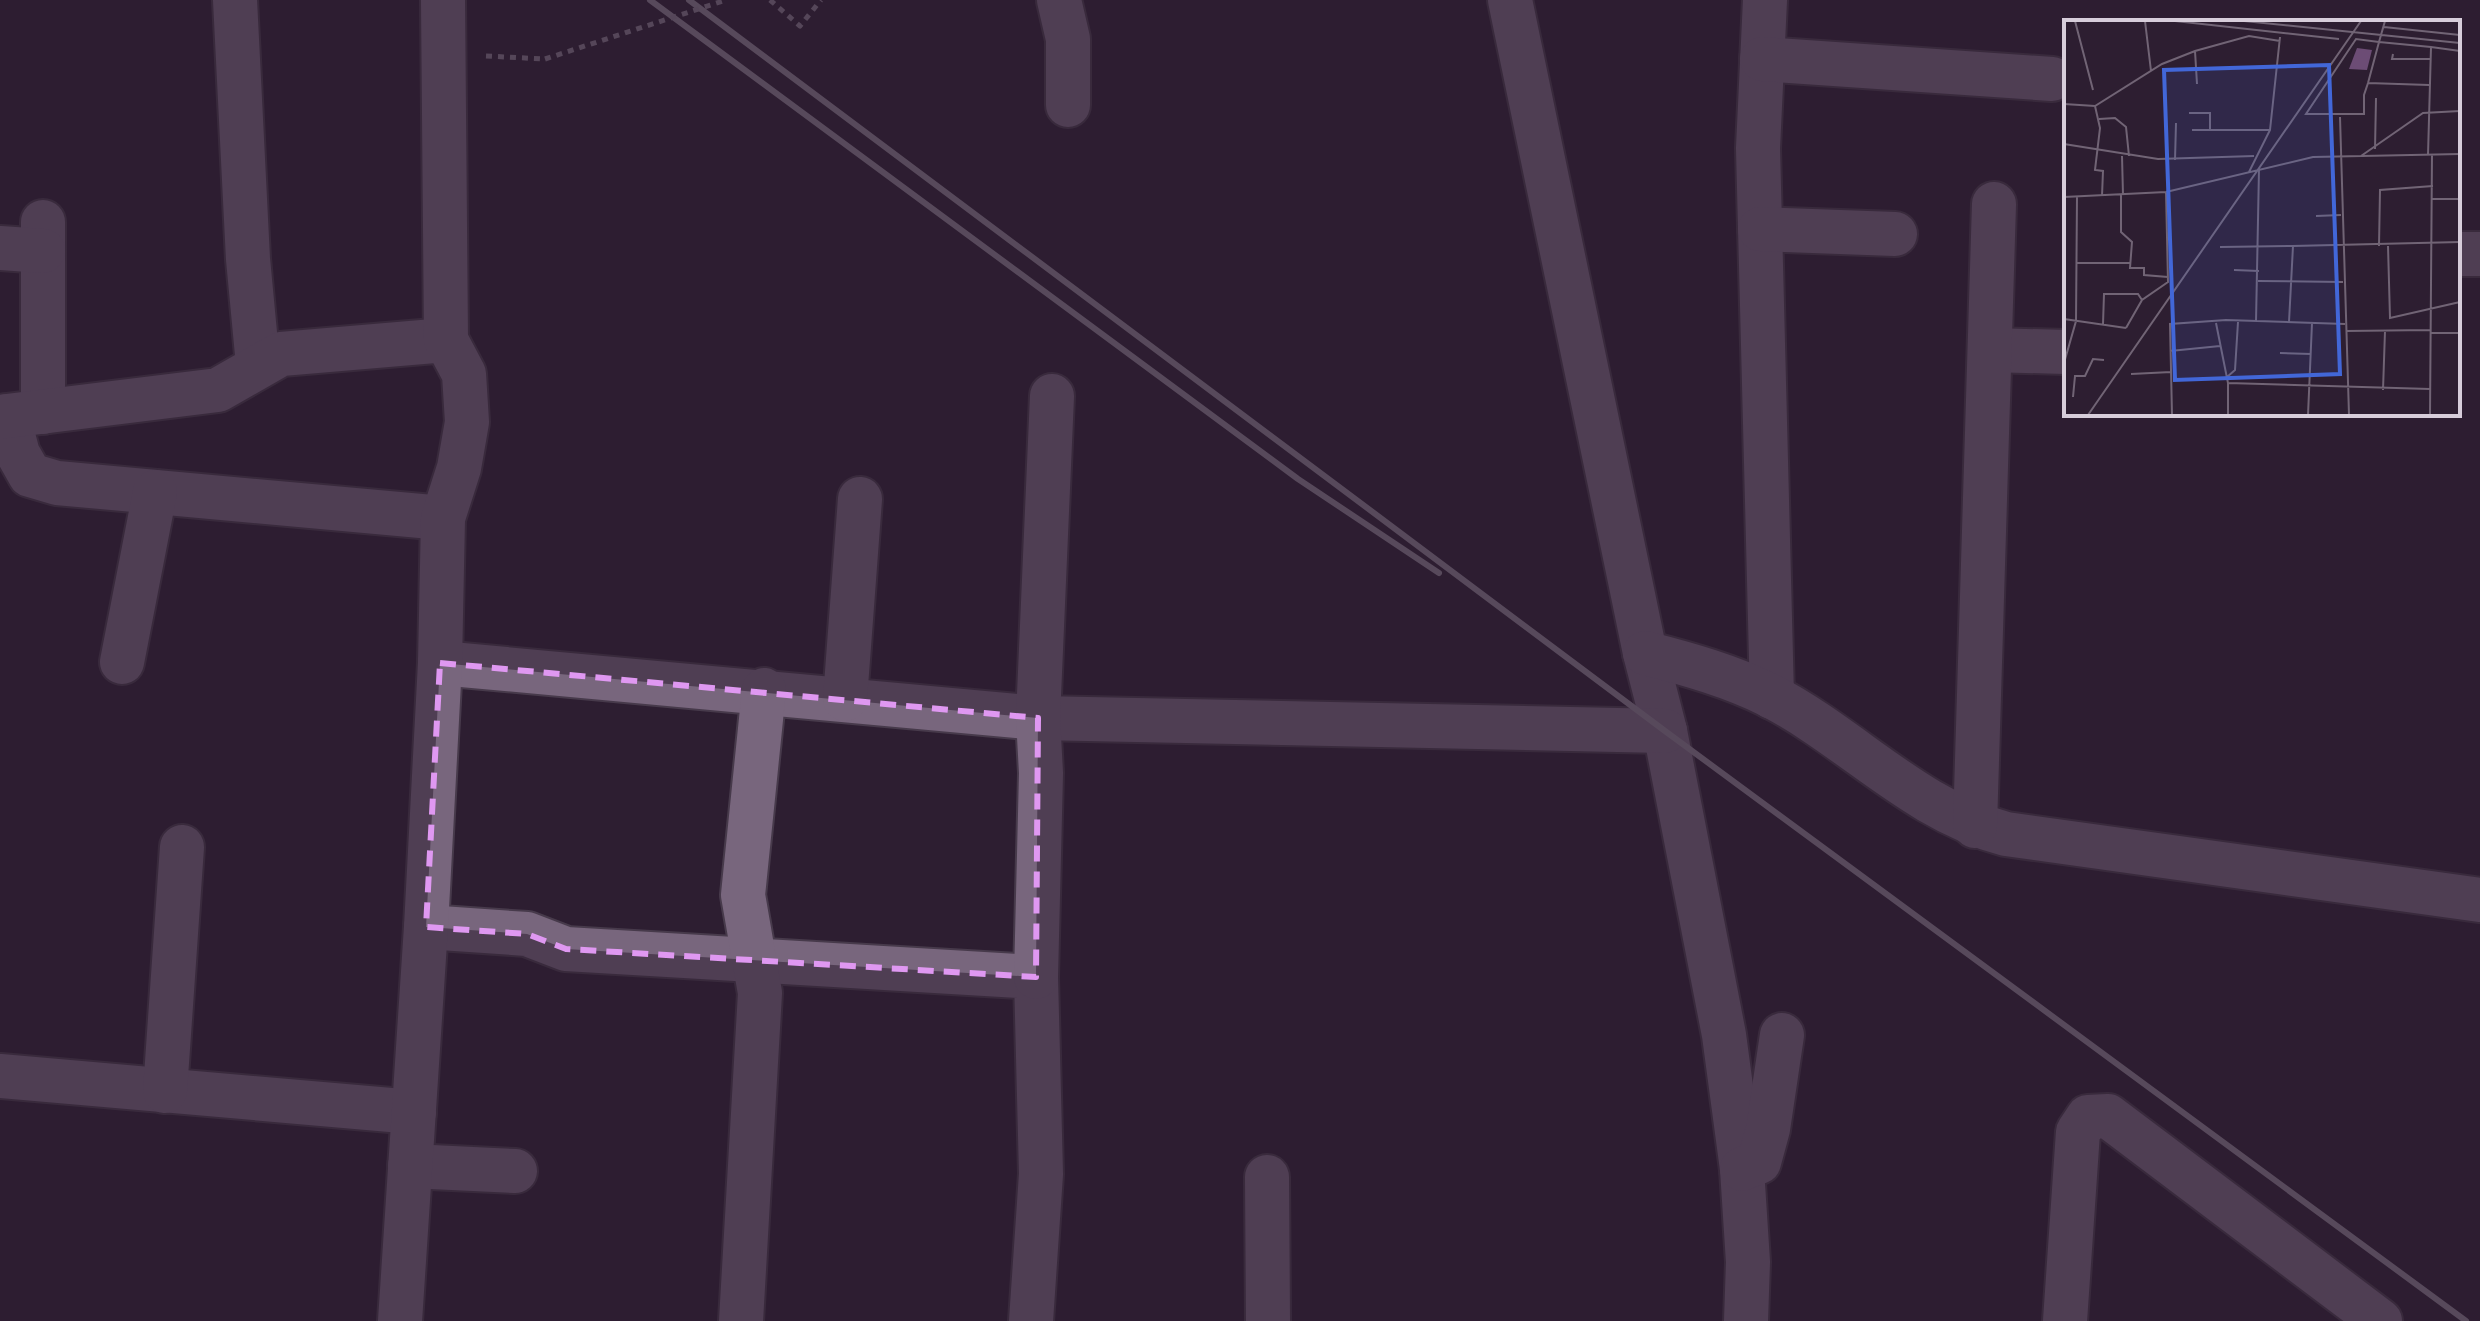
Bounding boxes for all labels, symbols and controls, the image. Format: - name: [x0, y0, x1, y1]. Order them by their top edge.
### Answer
- inset map: [2064, 20, 2460, 416]

